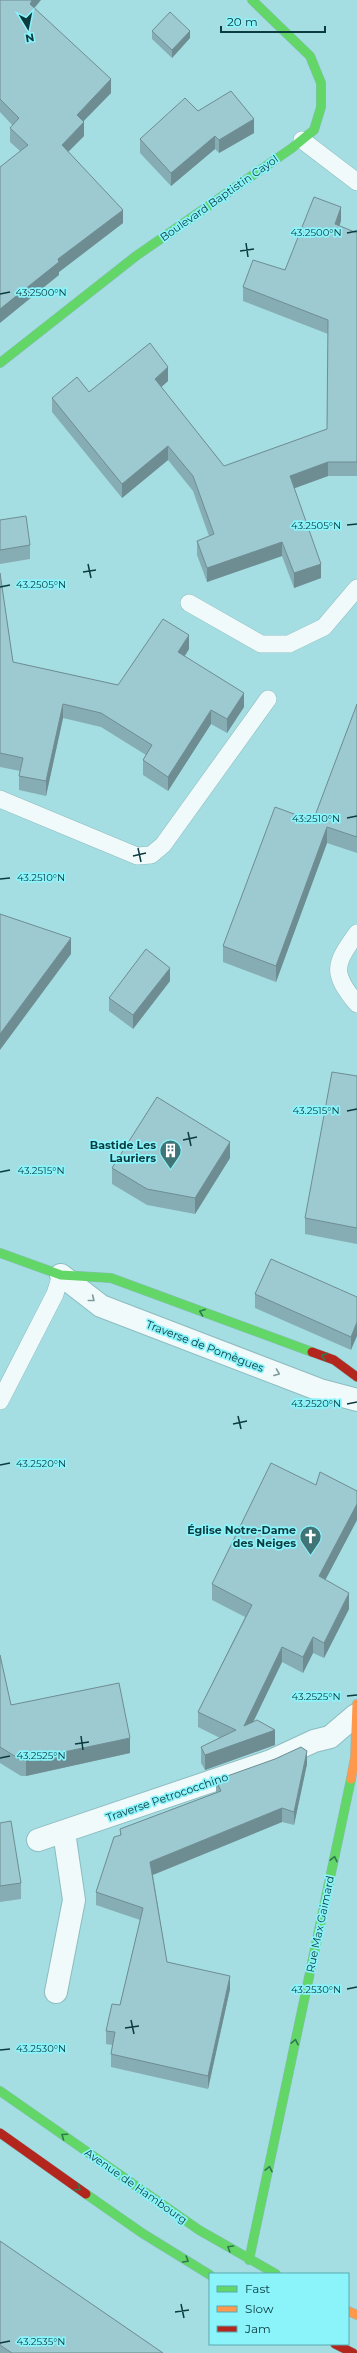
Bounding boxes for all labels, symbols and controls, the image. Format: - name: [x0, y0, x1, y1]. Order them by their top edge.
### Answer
- north arrow: [8, 8, 48, 48]
- scale bar: [221, 8, 325, 34]
- text: 20 m: [227, 14, 258, 29]
- text: N: [24, 30, 35, 46]
- street label: Boulevard Baptistin Cayol: [157, 152, 281, 244]
- text: 43.2500°N: [290, 226, 342, 239]
- text: 43.2500°N: [15, 286, 67, 299]
- text: 43.2505°N: [291, 519, 341, 532]
- text: 43.2505°N: [16, 578, 66, 591]
- text: 43.2510°N: [292, 812, 340, 825]
- text: 43.2510°N: [17, 871, 65, 884]
- text: 43.2515°N: [292, 1104, 340, 1117]
- place label: Bastide Les Lauriers: [90, 1138, 156, 1165]
- building icon: Bastide Les Lauriers: [158, 1138, 184, 1171]
- text: 43.2515°N: [17, 1164, 65, 1177]
- one-way arrow: [88, 1295, 95, 1302]
- one-way arrow: [199, 1308, 206, 1316]
- street label: Traverse de Pomègues: [144, 1317, 266, 1375]
- one-way arrow: [321, 1353, 328, 1361]
- one-way arrow: [274, 1369, 281, 1377]
- text: 43.2520°N: [291, 1397, 341, 1410]
- text: 43.2520°N: [16, 1457, 66, 1470]
- place label: Église Notre-Dame des Neiges: [187, 1523, 296, 1550]
- church icon: Église Notre-Dame des Neiges: [298, 1523, 324, 1556]
- text: 43.2525°N: [291, 1690, 341, 1703]
- text: 43.2525°N: [16, 1749, 66, 1762]
- street label: Traverse Petrococchino: [104, 1769, 230, 1824]
- one-way arrow: [329, 1856, 337, 1863]
- street label: Rue Max Gaimard: [303, 1874, 337, 1974]
- text: 43.2530°N: [291, 1983, 341, 1996]
- one-way arrow: [291, 2038, 299, 2045]
- text: 43.2530°N: [16, 2042, 66, 2055]
- one-way arrow: [62, 2134, 69, 2141]
- street label: Avenue de Hambourg: [82, 2145, 190, 2227]
- one-way arrow: [264, 2166, 272, 2172]
- one-way arrow: [74, 2183, 81, 2191]
- one-way arrow: [227, 2246, 234, 2253]
- one-way arrow: [182, 2256, 189, 2263]
- legend: [209, 2273, 349, 2345]
- text: Fast: [245, 2281, 270, 2296]
- text: Slow: [245, 2301, 274, 2316]
- text: Jam: [244, 2321, 271, 2336]
- text: 43.2535°N: [17, 2335, 65, 2348]

